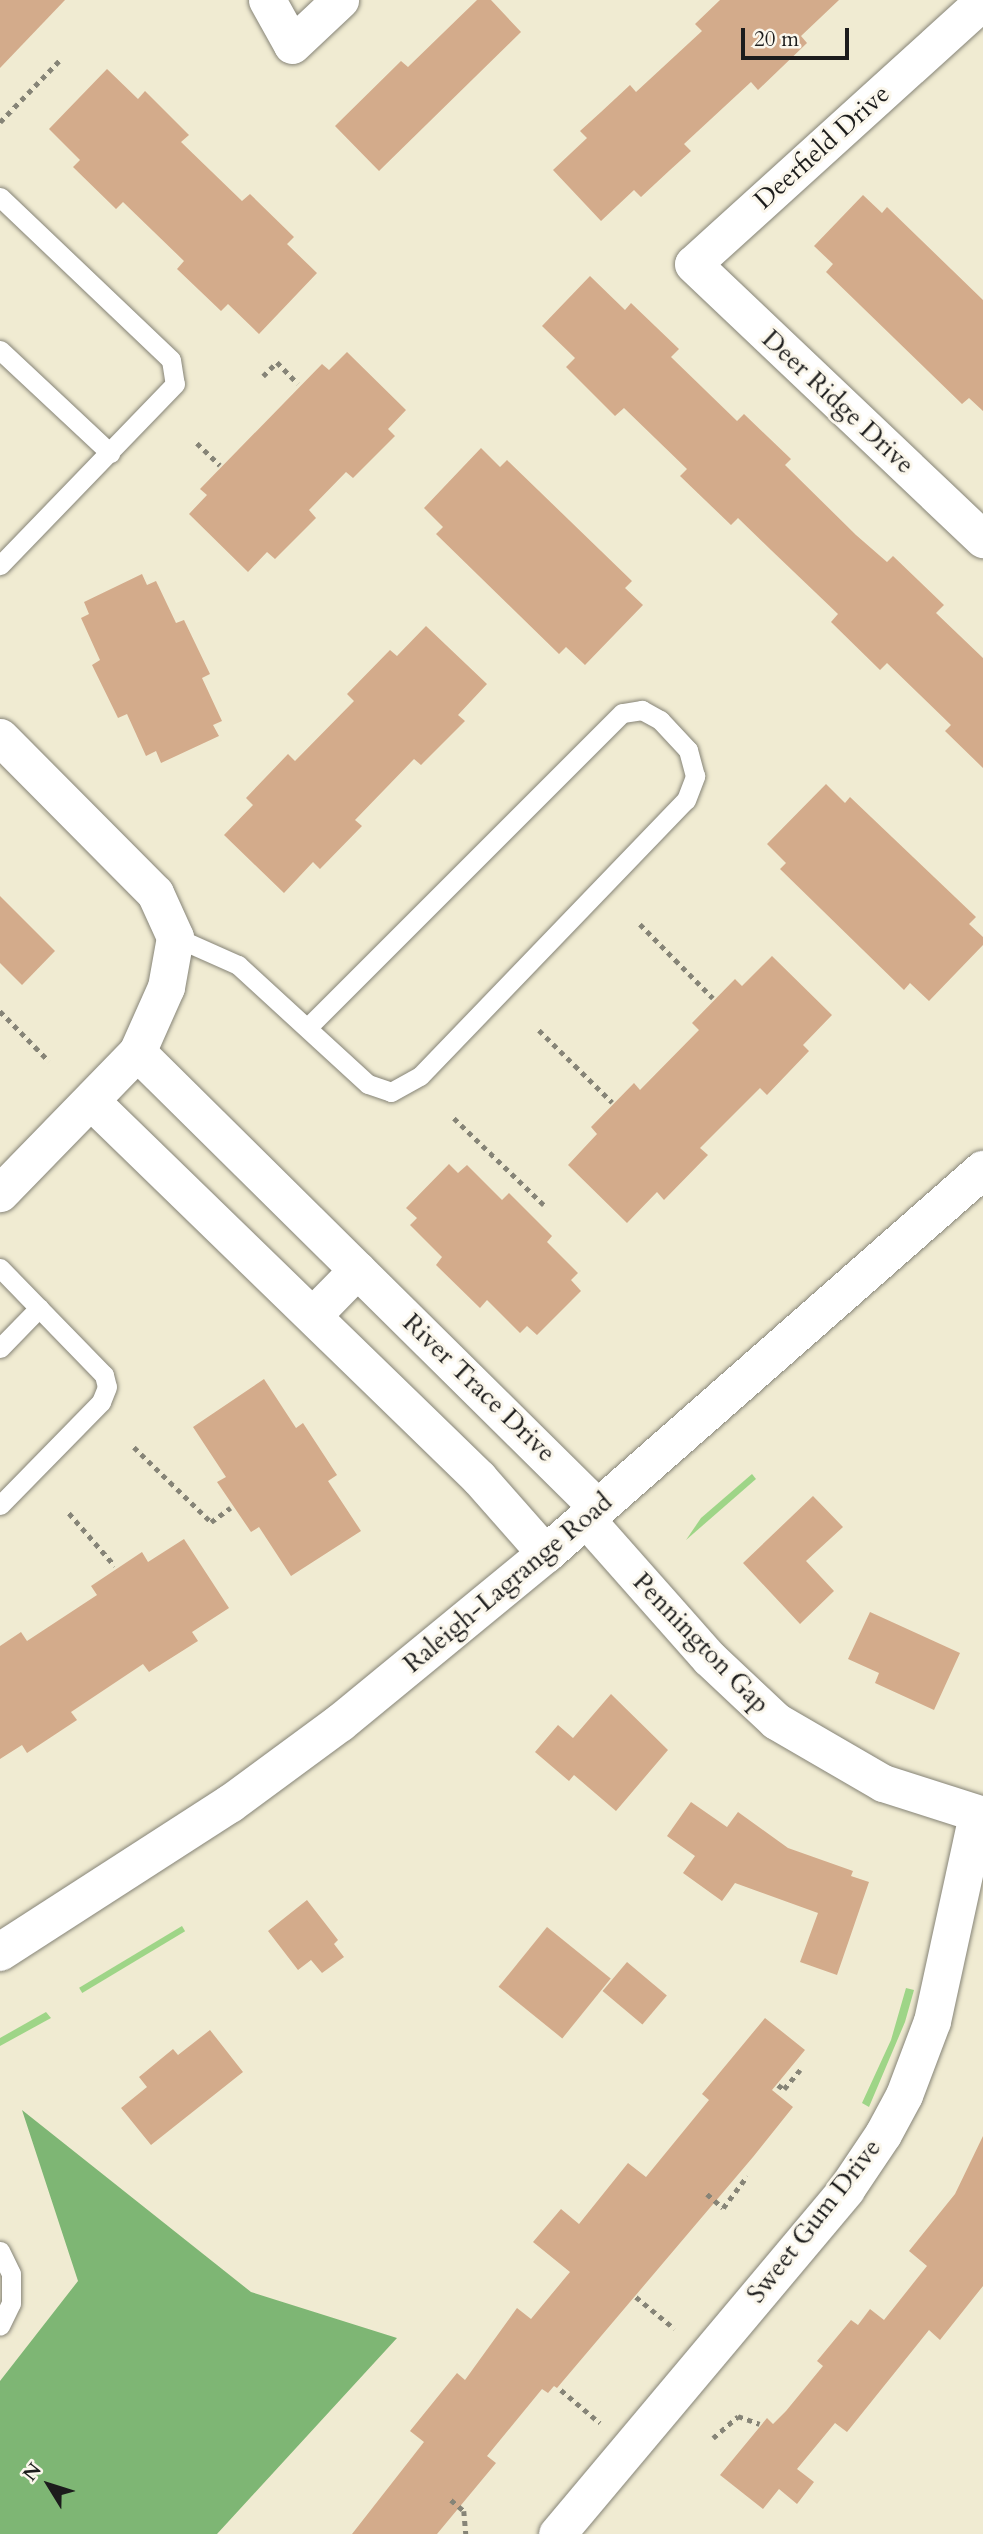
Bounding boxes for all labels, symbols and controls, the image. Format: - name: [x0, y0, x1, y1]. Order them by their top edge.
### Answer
- scale bar: [745, 14, 853, 58]
- text: 20 m: [754, 25, 799, 54]
- street label: Deerfield Drive: [748, 78, 896, 216]
- street label: Deer Ridge Drive: [755, 324, 921, 480]
- street label: River Trace Drive: [396, 1307, 562, 1469]
- street label: Raleigh-Lagrange Road: [397, 1487, 619, 1679]
- street label: Pennington Gap: [626, 1566, 776, 1720]
- street label: Sweet Gum Drive: [740, 2133, 888, 2309]
- north arrow: [14, 2450, 84, 2520]
- text: N: [17, 2458, 48, 2487]

